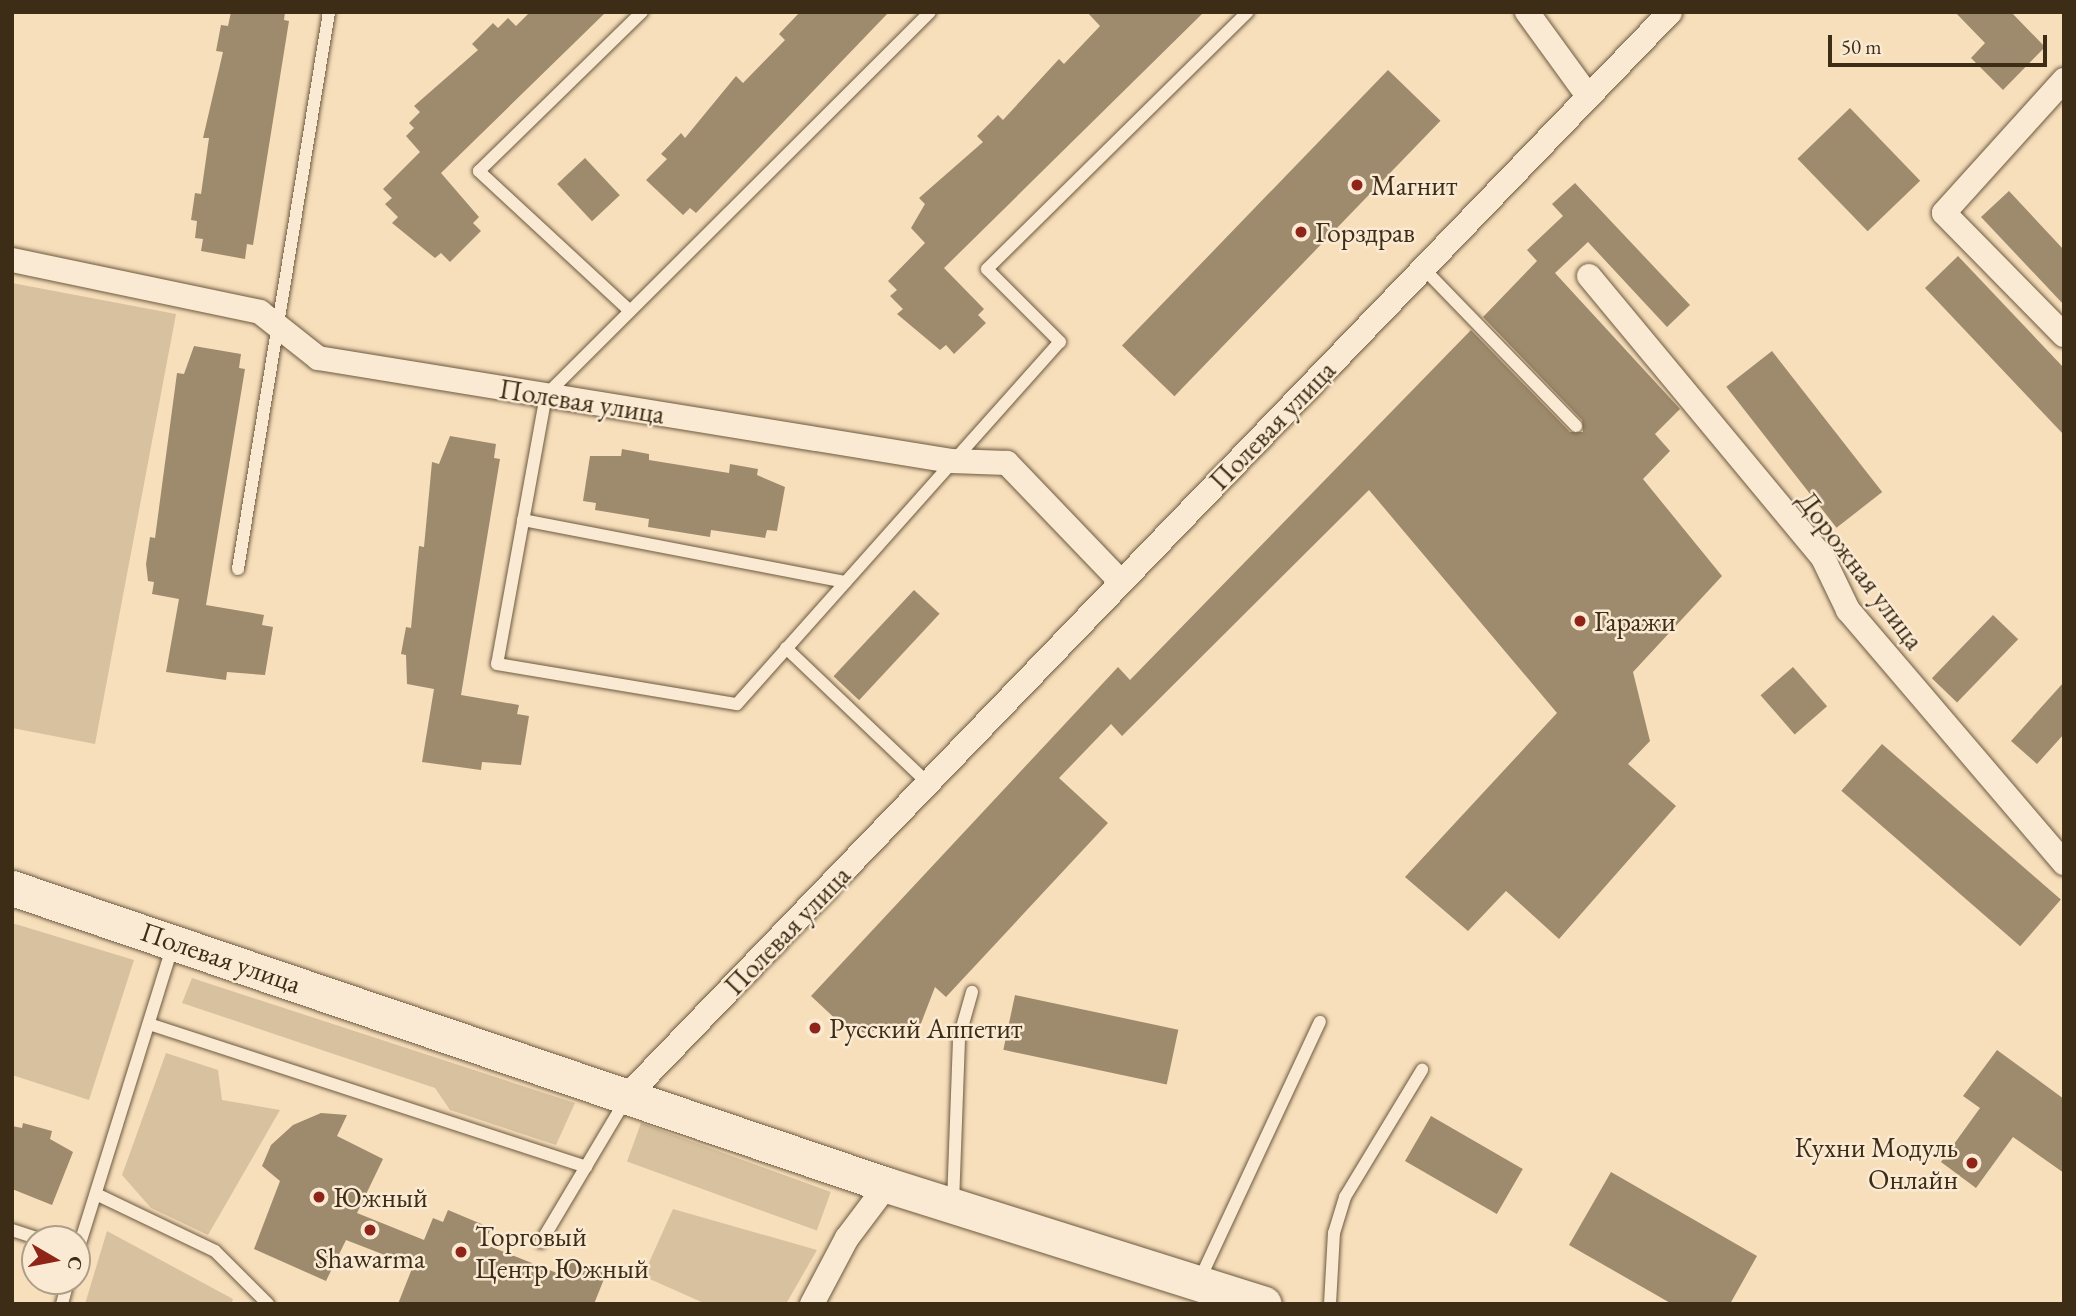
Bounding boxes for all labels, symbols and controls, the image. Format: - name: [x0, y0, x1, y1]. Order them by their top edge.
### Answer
- scale bar: [1831, 21, 2050, 65]
- text: 50 m: [1841, 33, 1882, 60]
- place label: Магнит: [1371, 168, 1458, 202]
- marker: Магнит: [1349, 177, 1365, 193]
- place label: Горздрав: [1315, 215, 1415, 249]
- marker: Горздрав: [1293, 224, 1309, 240]
- street label: Полевая улица: [1202, 353, 1342, 497]
- street label: Полевая улица: [497, 371, 667, 431]
- street label: Дорожная улица: [1790, 484, 1932, 656]
- place label: Гаражи: [1594, 604, 1676, 638]
- marker: Гаражи: [1572, 613, 1588, 629]
- street label: Полевая улица: [717, 858, 857, 1002]
- street label: Полевая улица: [136, 914, 306, 1000]
- place label: Русский Аппетит: [829, 1011, 1023, 1045]
- marker: Русский Аппетит: [807, 1020, 823, 1036]
- place label: Кухни Модуль Онлайн: [1794, 1130, 1958, 1196]
- marker: Кухни Модуль Онлайн: [1964, 1155, 1980, 1171]
- place label: Южный: [333, 1180, 428, 1214]
- marker: Южный: [311, 1189, 327, 1205]
- place label: Торговый Центр Южный: [475, 1219, 649, 1285]
- marker: Shawarma: [362, 1222, 378, 1238]
- north arrow: [21, 1225, 91, 1295]
- place label: Shawarma: [315, 1241, 425, 1275]
- marker: Торговый Центр Южный: [453, 1244, 469, 1260]
- text: С: [62, 1255, 89, 1272]

